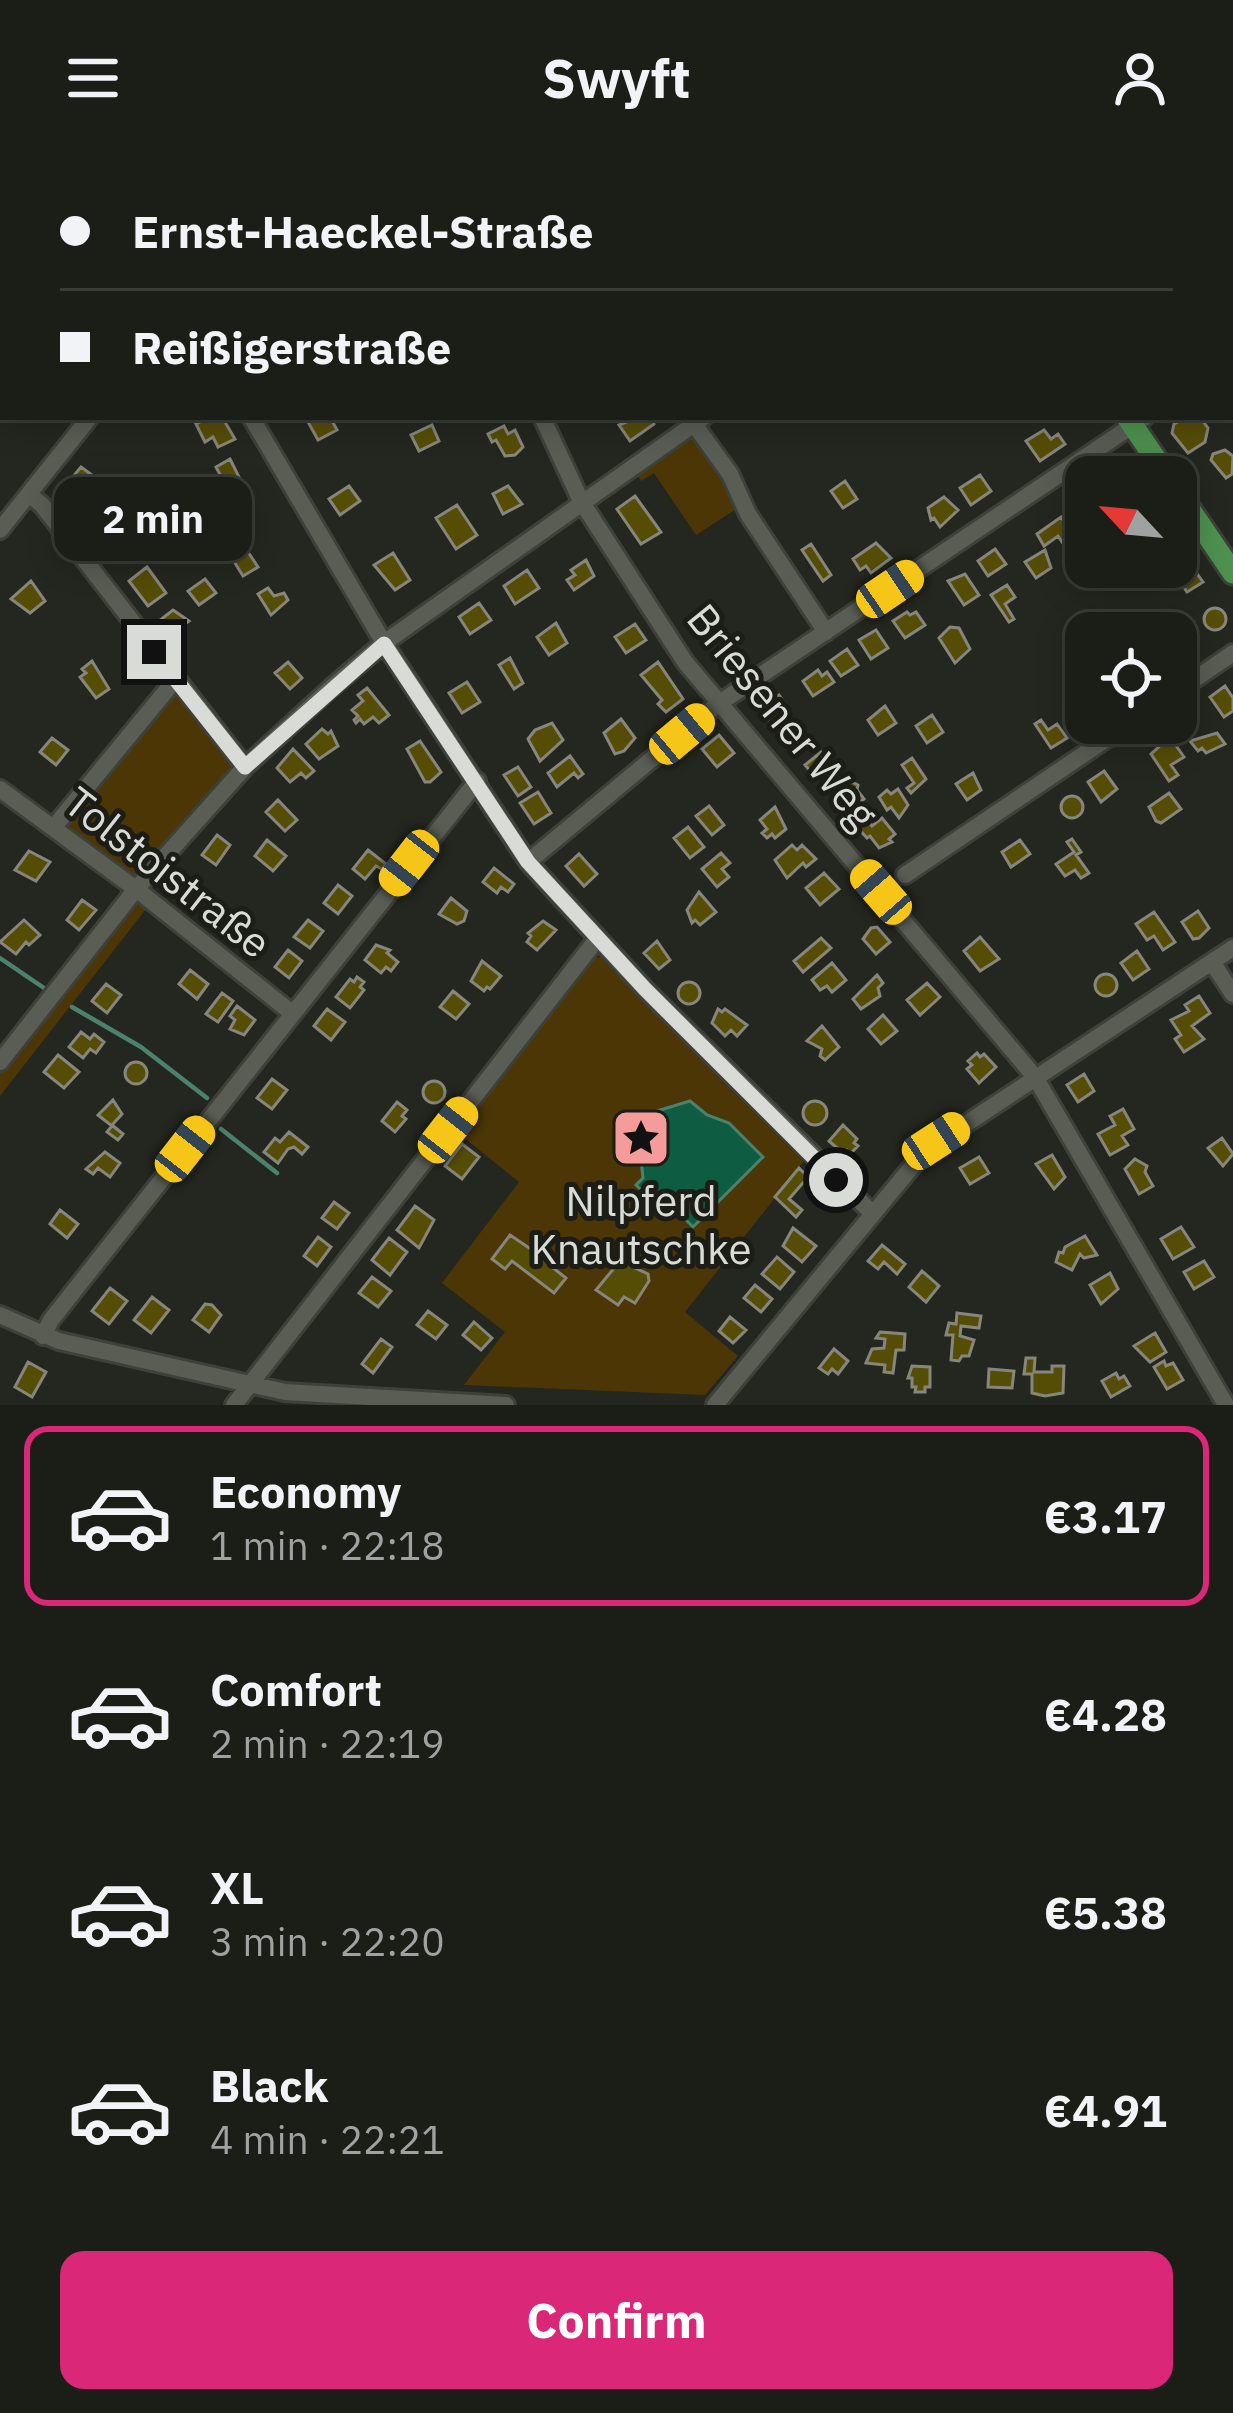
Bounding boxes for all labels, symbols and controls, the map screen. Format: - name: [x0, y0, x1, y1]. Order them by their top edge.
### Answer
- text: Swyft: [542, 43, 691, 113]
- icon: menu: [60, 45, 126, 111]
- icon: person: [1107, 45, 1173, 111]
- text: Ernst-Haeckel-Straße: [132, 202, 594, 260]
- text: Reißigerstraße: [132, 318, 451, 376]
- north arrow: [1065, 456, 1197, 588]
- map controls: [1065, 456, 1197, 744]
- callout: 2 min: [55, 478, 253, 562]
- text: 2 min: [102, 493, 204, 544]
- car: [850, 554, 930, 624]
- street label: Briesener Weg: [675, 592, 891, 840]
- button: locate: [1065, 612, 1197, 744]
- route end: [127, 625, 181, 679]
- car: [643, 697, 721, 771]
- street label: Tolstoistraße: [54, 774, 282, 970]
- car: [373, 824, 445, 902]
- car: [844, 853, 918, 931]
- car: [412, 1091, 484, 1169]
- car: [896, 1106, 976, 1176]
- place icon: Nilpferd Knautschke: [610, 1107, 672, 1169]
- car: [149, 1110, 221, 1188]
- route start: [809, 1153, 863, 1207]
- place label: Nilpferd Knautschke: [530, 1173, 752, 1276]
- icon: car: [66, 1462, 174, 1570]
- text: Economy: [210, 1462, 401, 1520]
- text: €3.17: [1044, 1487, 1167, 1545]
- text: 1 min · 22:18: [210, 1520, 445, 1571]
- icon: car: [66, 1660, 174, 1768]
- text: Comfort: [210, 1660, 382, 1718]
- text: €4.28: [1044, 1685, 1167, 1743]
- text: 2 min · 22:19: [210, 1718, 445, 1769]
- icon: car: [66, 1858, 174, 1966]
- text: XL: [210, 1858, 264, 1916]
- text: €5.38: [1044, 1883, 1167, 1941]
- text: 3 min · 22:20: [210, 1916, 445, 1967]
- icon: car: [66, 2056, 174, 2164]
- text: Black: [210, 2056, 329, 2114]
- text: €4.91: [1044, 2081, 1167, 2139]
- text: 4 min · 22:21: [210, 2114, 445, 2165]
- button: Confirm: [60, 2251, 1173, 2389]

